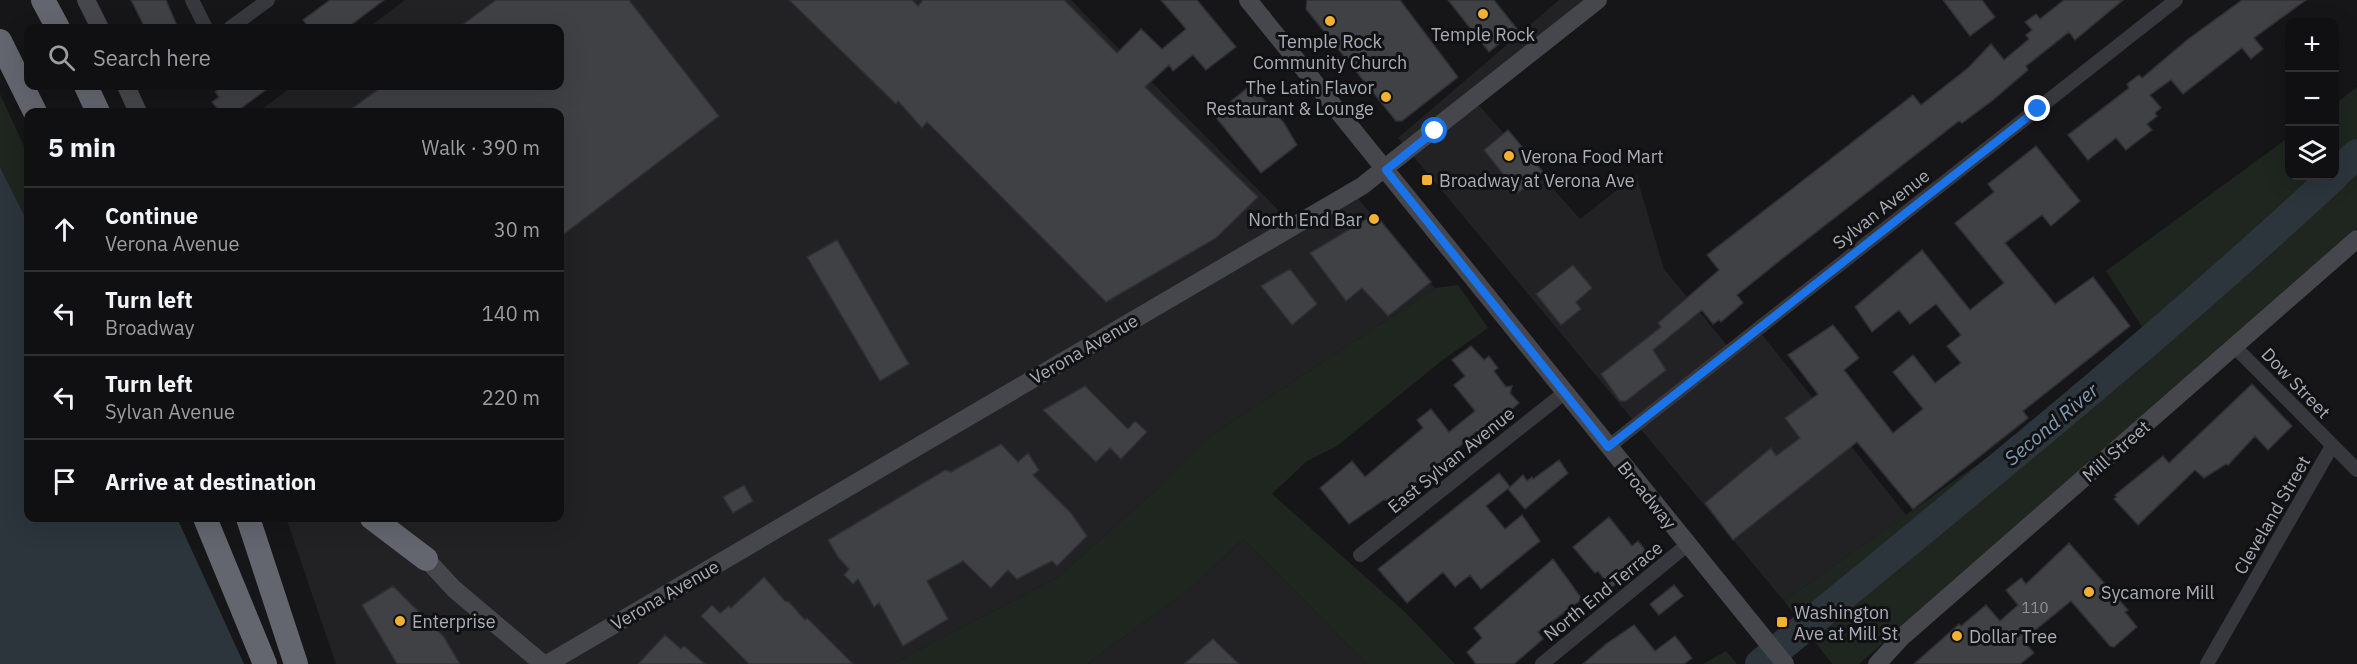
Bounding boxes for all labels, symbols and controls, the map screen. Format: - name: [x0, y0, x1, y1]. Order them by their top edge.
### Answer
- marker: Temple Rock: [1476, 7, 1490, 21]
- marker: Temple Rock Community Church: [1323, 14, 1337, 28]
- map controls: [2285, 18, 2339, 180]
- button: +: [2285, 18, 2339, 72]
- place label: Temple Rock: [1431, 23, 1536, 46]
- search box: [24, 24, 564, 90]
- place label: Temple Rock Community Church: [1253, 30, 1407, 74]
- icon: search: [45, 41, 78, 74]
- text: Search here: [93, 43, 211, 72]
- button: −: [2285, 72, 2339, 126]
- place label: The Latin Flavor Restaurant & Lounge: [1206, 76, 1374, 120]
- marker: The Latin Flavor Restaurant & Lounge: [1379, 90, 1393, 104]
- route end: [2024, 95, 2050, 121]
- route start: [1421, 117, 1447, 143]
- button: layers: [2285, 126, 2339, 180]
- text: 5 min: [48, 130, 116, 164]
- text: Walk · 390 m: [422, 134, 540, 161]
- place label: Verona Food Mart: [1521, 145, 1664, 168]
- marker: Verona Food Mart: [1502, 149, 1516, 163]
- street label: Sylvan Avenue: [1828, 164, 1934, 254]
- place label: Broadway at Verona Ave: [1439, 169, 1635, 192]
- marker: Broadway at Verona Ave: [1420, 173, 1434, 187]
- text: Continue: [105, 201, 198, 230]
- place label: North End Bar: [1248, 208, 1362, 231]
- marker: North End Bar: [1367, 212, 1381, 226]
- icon: ahead: [48, 213, 81, 246]
- text: 30 m: [494, 216, 540, 243]
- text: Verona Avenue: [105, 230, 240, 257]
- text: Turn left: [105, 285, 193, 314]
- icon: left: [48, 297, 81, 330]
- text: 140 m: [482, 300, 540, 327]
- street label: Verona Avenue: [1026, 309, 1142, 389]
- text: Broadway: [105, 314, 195, 341]
- street label: Dow Street: [2257, 343, 2335, 423]
- text: Turn left: [105, 369, 193, 398]
- water label: Second River: [1998, 376, 2104, 471]
- icon: left: [48, 381, 81, 414]
- text: 220 m: [482, 384, 540, 411]
- text: Sylvan Avenue: [105, 398, 235, 425]
- street label: East Sylvan Avenue: [1383, 402, 1519, 518]
- street label: Mill Street: [2077, 415, 2155, 487]
- street label: Cleveland Street: [2229, 452, 2315, 578]
- street label: Broadway: [1613, 456, 1681, 534]
- icon: arrive: [48, 465, 81, 498]
- text: Arrive at destination: [105, 467, 316, 496]
- street label: North End Terrace: [1539, 536, 1667, 646]
- street label: Verona Avenue: [607, 555, 723, 635]
- place label: Sycamore Mill: [2101, 581, 2214, 604]
- marker: Sycamore Mill: [2082, 585, 2096, 599]
- house number: 110: [2021, 598, 2049, 617]
- place label: Washington Ave at Mill St: [1794, 601, 1898, 645]
- place label: Enterprise: [412, 610, 496, 633]
- marker: Enterprise: [393, 614, 407, 628]
- marker: Washington Ave at Mill St: [1775, 615, 1789, 629]
- place label: Dollar Tree: [1969, 625, 2057, 648]
- marker: Dollar Tree: [1950, 629, 1964, 643]

